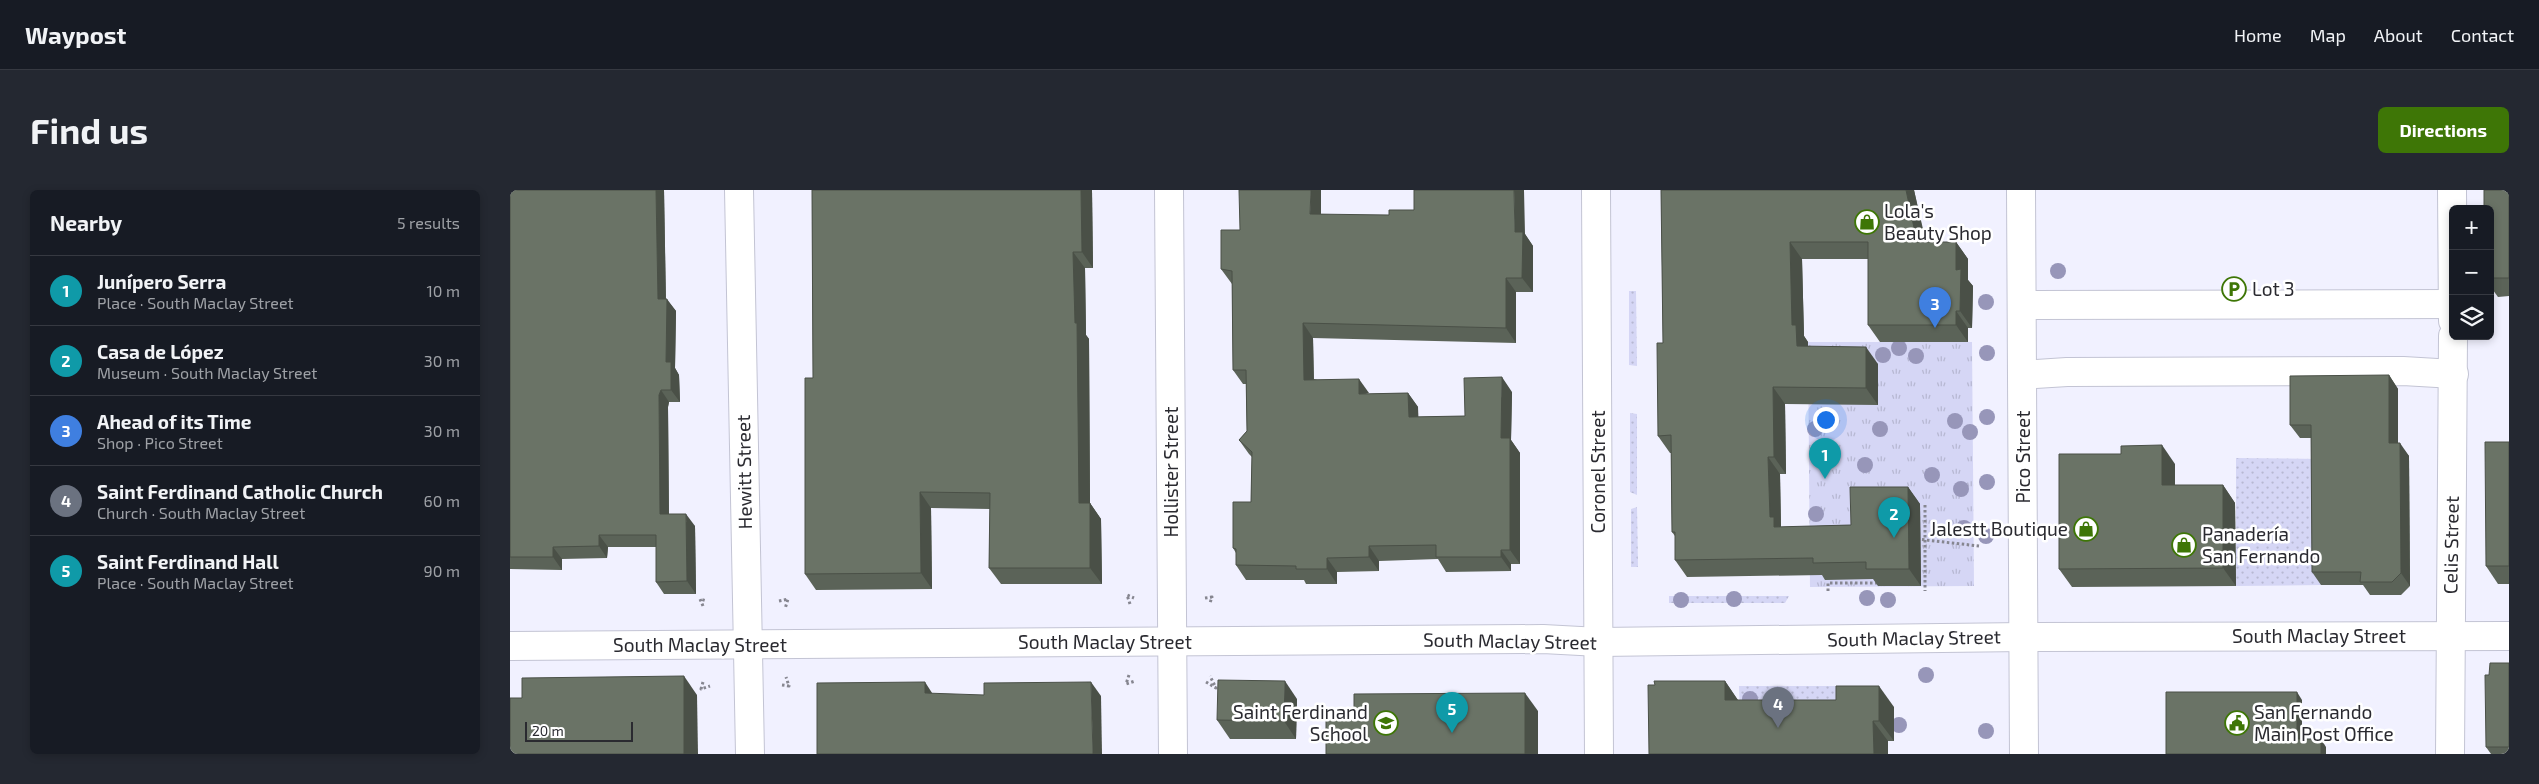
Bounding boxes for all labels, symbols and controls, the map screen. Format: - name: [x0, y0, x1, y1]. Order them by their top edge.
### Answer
- text: Waypost: [25, 20, 126, 49]
- text: Home: [2234, 24, 2282, 46]
- text: Map: [2310, 24, 2346, 46]
- text: About: [2374, 24, 2423, 46]
- text: Contact: [2451, 24, 2514, 46]
- button: Directions: [2378, 107, 2509, 153]
- text: Find us: [30, 109, 148, 151]
- place label: Lola's Beauty Shop: [1884, 199, 1992, 244]
- map controls: [2449, 205, 2494, 340]
- button: +: [2449, 205, 2494, 250]
- shop icon: Lola's Beauty Shop: [1854, 209, 1880, 235]
- text: Nearby: [50, 210, 122, 235]
- text: 5 results: [397, 213, 460, 232]
- button: −: [2449, 250, 2494, 295]
- text: Junípero Serra: [97, 270, 226, 293]
- parking icon: Lot 3: [2221, 276, 2247, 302]
- place label: Lot 3: [2252, 277, 2295, 300]
- text: 1: [63, 281, 69, 300]
- text: 10 m: [426, 281, 460, 300]
- pin: 3: [1919, 287, 1951, 328]
- text: Place · South Maclay Street: [97, 293, 294, 312]
- button: layers: [2449, 295, 2494, 340]
- text: Casa de López: [97, 340, 224, 363]
- text: 2: [61, 351, 71, 370]
- text: 30 m: [424, 351, 460, 370]
- text: Museum · South Maclay Street: [97, 363, 317, 382]
- street label: Hollister Street: [1159, 407, 1182, 537]
- your location: [1813, 407, 1839, 433]
- text: Ahead of its Time: [97, 410, 251, 433]
- street label: Coronel Street: [1586, 410, 1609, 534]
- street label: Pico Street: [2011, 411, 2034, 503]
- street label: Hewitt Street: [731, 414, 756, 530]
- text: 3: [61, 421, 71, 440]
- text: 30 m: [424, 421, 460, 440]
- text: Shop · Pico Street: [97, 433, 223, 452]
- pin: 1: [1809, 438, 1841, 479]
- text: Saint Ferdinand Catholic Church: [97, 480, 383, 503]
- text: 4: [61, 491, 71, 510]
- text: 60 m: [424, 491, 460, 510]
- street label: Celis Street: [2438, 496, 2463, 594]
- pin: 2: [1878, 497, 1910, 538]
- text: Church · South Maclay Street: [97, 503, 305, 522]
- shop icon: Jalestt Boutique: [2073, 516, 2099, 542]
- place label: Jalestt Boutique: [1930, 517, 2068, 540]
- place label: Panadería San Fernando: [2202, 522, 2320, 567]
- shop icon: Panadería San Fernando: [2171, 532, 2197, 558]
- text: Saint Ferdinand Hall: [97, 550, 279, 573]
- text: 5: [62, 561, 70, 580]
- text: 90 m: [424, 561, 460, 580]
- text: Place · South Maclay Street: [97, 573, 294, 592]
- street label: South Maclay Street: [1827, 624, 2001, 651]
- street label: South Maclay Street: [2232, 624, 2406, 647]
- street label: South Maclay Street: [1423, 627, 1597, 654]
- street label: South Maclay Street: [1018, 630, 1192, 653]
- street label: South Maclay Street: [613, 633, 787, 656]
- pin: 4: [1762, 687, 1794, 728]
- pin: 5: [1436, 692, 1468, 733]
- place label: Saint Ferdinand School: [1233, 700, 1368, 745]
- place label: San Fernando Main Post Office: [2254, 700, 2394, 745]
- school or university icon: Saint Ferdinand School: [1373, 710, 1399, 736]
- public building icon: San Fernando Main Post Office: [2224, 710, 2250, 736]
- scale bar: [525, 719, 632, 742]
- text: 20 m: [532, 722, 564, 739]

